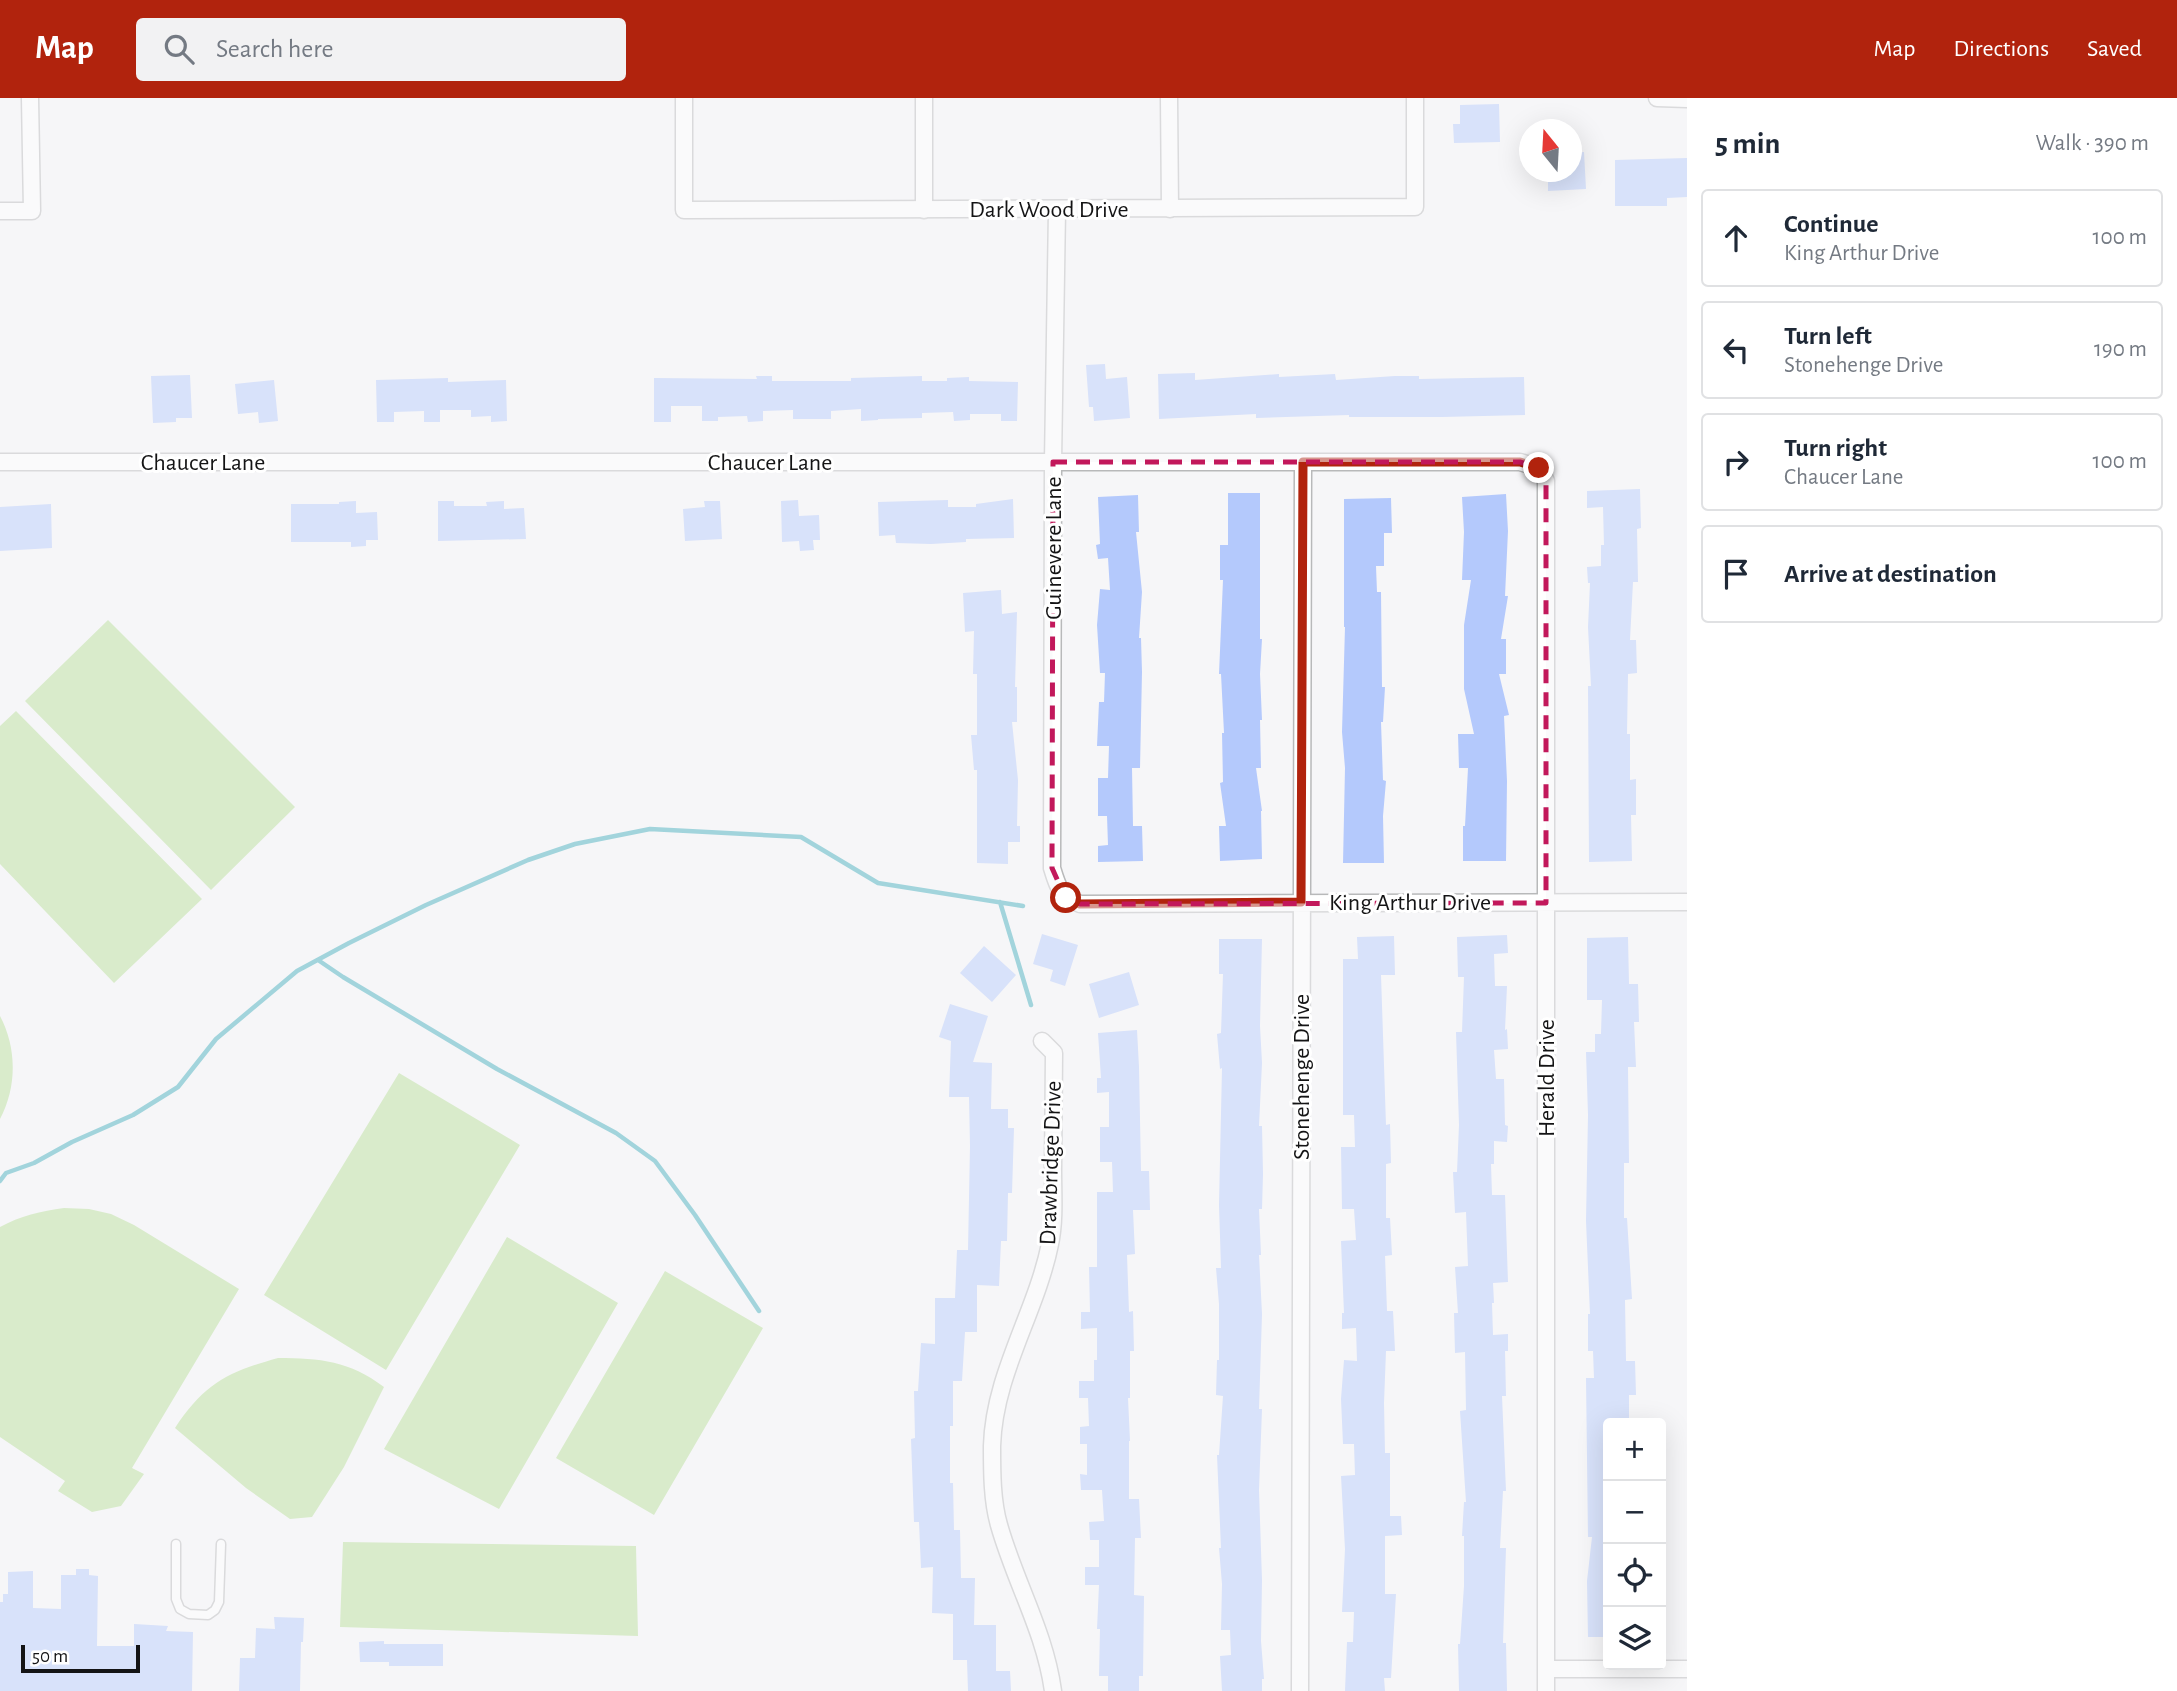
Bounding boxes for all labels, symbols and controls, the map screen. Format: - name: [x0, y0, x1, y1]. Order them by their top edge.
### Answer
- search box: [136, 18, 626, 81]
- icon: search: [160, 30, 198, 68]
- text: Map: [35, 32, 94, 65]
- text: Search here: [216, 36, 334, 62]
- text: Map: [1873, 37, 1915, 61]
- text: Directions: [1953, 37, 2049, 61]
- text: Saved: [2087, 37, 2142, 61]
- north arrow: [1519, 119, 1582, 182]
- text: 5 min: [1715, 129, 1780, 159]
- text: Walk · 390 m: [2035, 132, 2149, 155]
- street label: Dark Wood Drive: [969, 198, 1129, 222]
- text: Continue: [1784, 211, 1879, 237]
- icon: ahead: [1717, 219, 1755, 257]
- text: 100 m: [2093, 226, 2147, 249]
- text: King Arthur Drive: [1784, 242, 1939, 265]
- text: Turn left: [1784, 323, 1872, 349]
- icon: left: [1717, 331, 1755, 369]
- text: 190 m: [2094, 338, 2147, 361]
- text: Stonehenge Drive: [1784, 354, 1943, 377]
- text: Turn right: [1784, 435, 1887, 461]
- icon: right: [1717, 443, 1755, 481]
- text: 100 m: [2093, 450, 2147, 473]
- street label: Chaucer Lane: [141, 451, 265, 475]
- street label: Chaucer Lane: [708, 451, 832, 475]
- route end: [1523, 452, 1554, 483]
- text: Chaucer Lane: [1784, 466, 1903, 489]
- street label: Guinevere Lane: [1042, 476, 1066, 620]
- icon: arrive: [1717, 555, 1755, 593]
- text: Arrive at destination: [1784, 561, 1997, 587]
- route start: [1050, 882, 1081, 913]
- street label: King Arthur Drive: [1329, 891, 1491, 915]
- street label: Stonehenge Drive: [1290, 994, 1314, 1160]
- street label: Herald Drive: [1535, 1019, 1559, 1137]
- street label: Drawbridge Drive: [1036, 1080, 1066, 1246]
- map controls: [1603, 1418, 1666, 1670]
- button: +: [1603, 1418, 1666, 1481]
- button: −: [1603, 1481, 1666, 1544]
- button: locate: [1603, 1544, 1666, 1607]
- button: layers: [1603, 1607, 1666, 1670]
- scale bar: [21, 1642, 140, 1674]
- text: 50 m: [32, 1647, 68, 1666]

